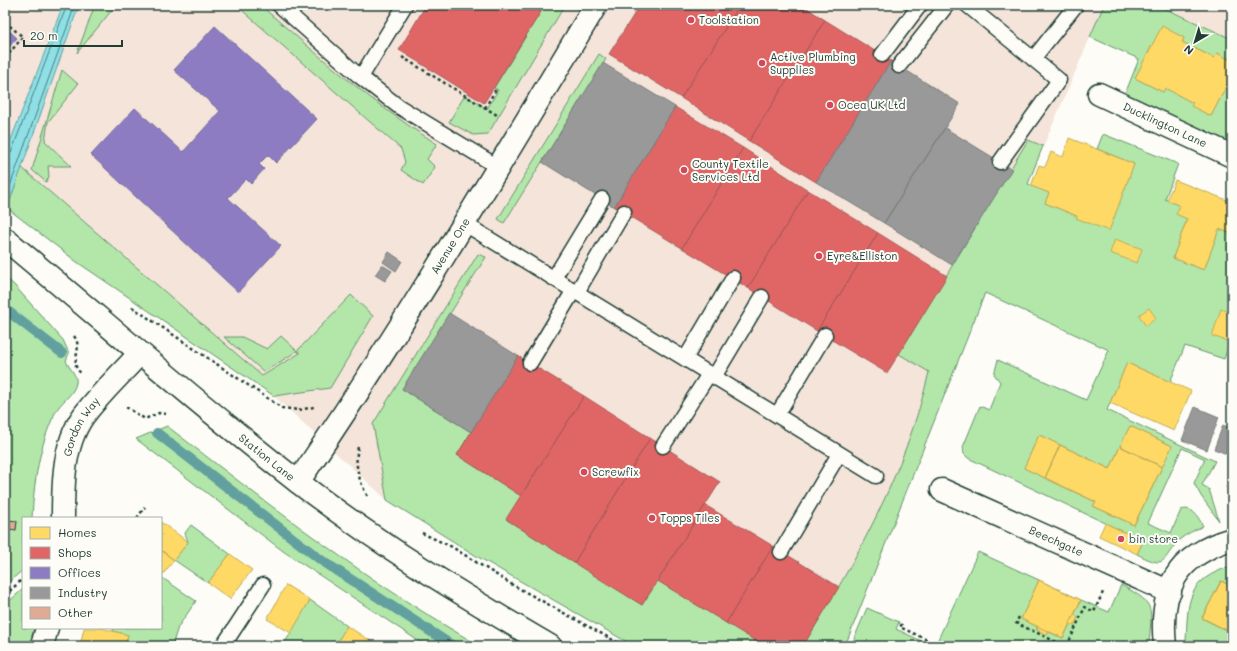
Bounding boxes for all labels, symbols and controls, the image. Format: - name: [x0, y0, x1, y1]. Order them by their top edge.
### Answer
- place label: Toolstation: [699, 12, 759, 27]
- marker: Toolstation: [686, 15, 696, 25]
- scale bar: [24, 22, 122, 48]
- north arrow: [1175, 22, 1215, 62]
- text: 20 m: [30, 27, 58, 43]
- text: N: [1181, 42, 1196, 59]
- place label: Active Plumbing Supplies: [770, 49, 856, 77]
- marker: Active Plumbing Supplies: [757, 58, 767, 68]
- place label: Ocea UK Ltd: [838, 97, 906, 112]
- street label: Ducklington Lane: [1121, 98, 1210, 151]
- marker: Ocea UK Ltd: [825, 100, 835, 110]
- place label: County Textile Services Ltd: [692, 156, 769, 184]
- marker: County Textile Services Ltd: [679, 165, 689, 175]
- street label: Avenue One: [427, 215, 473, 276]
- place label: Eyre&Elliston: [827, 248, 897, 263]
- marker: Eyre&Elliston: [814, 251, 824, 261]
- street label: Gordon Way: [59, 393, 103, 458]
- street label: Station Lane: [236, 430, 298, 484]
- place label: Screwfix: [592, 464, 639, 479]
- marker: Screwfix: [579, 467, 589, 477]
- place label: Topps Tiles: [660, 510, 720, 525]
- marker: Topps Tiles: [647, 513, 657, 523]
- legend: [22, 517, 162, 629]
- street label: Beechgate: [1027, 522, 1086, 559]
- text: Homes: [58, 524, 97, 540]
- place label: bin store: [1129, 531, 1178, 546]
- marker: bin store: [1116, 534, 1126, 544]
- text: Shops: [58, 544, 92, 560]
- text: Offices: [58, 564, 101, 580]
- text: Industry: [58, 584, 107, 600]
- text: Other: [58, 604, 93, 620]

